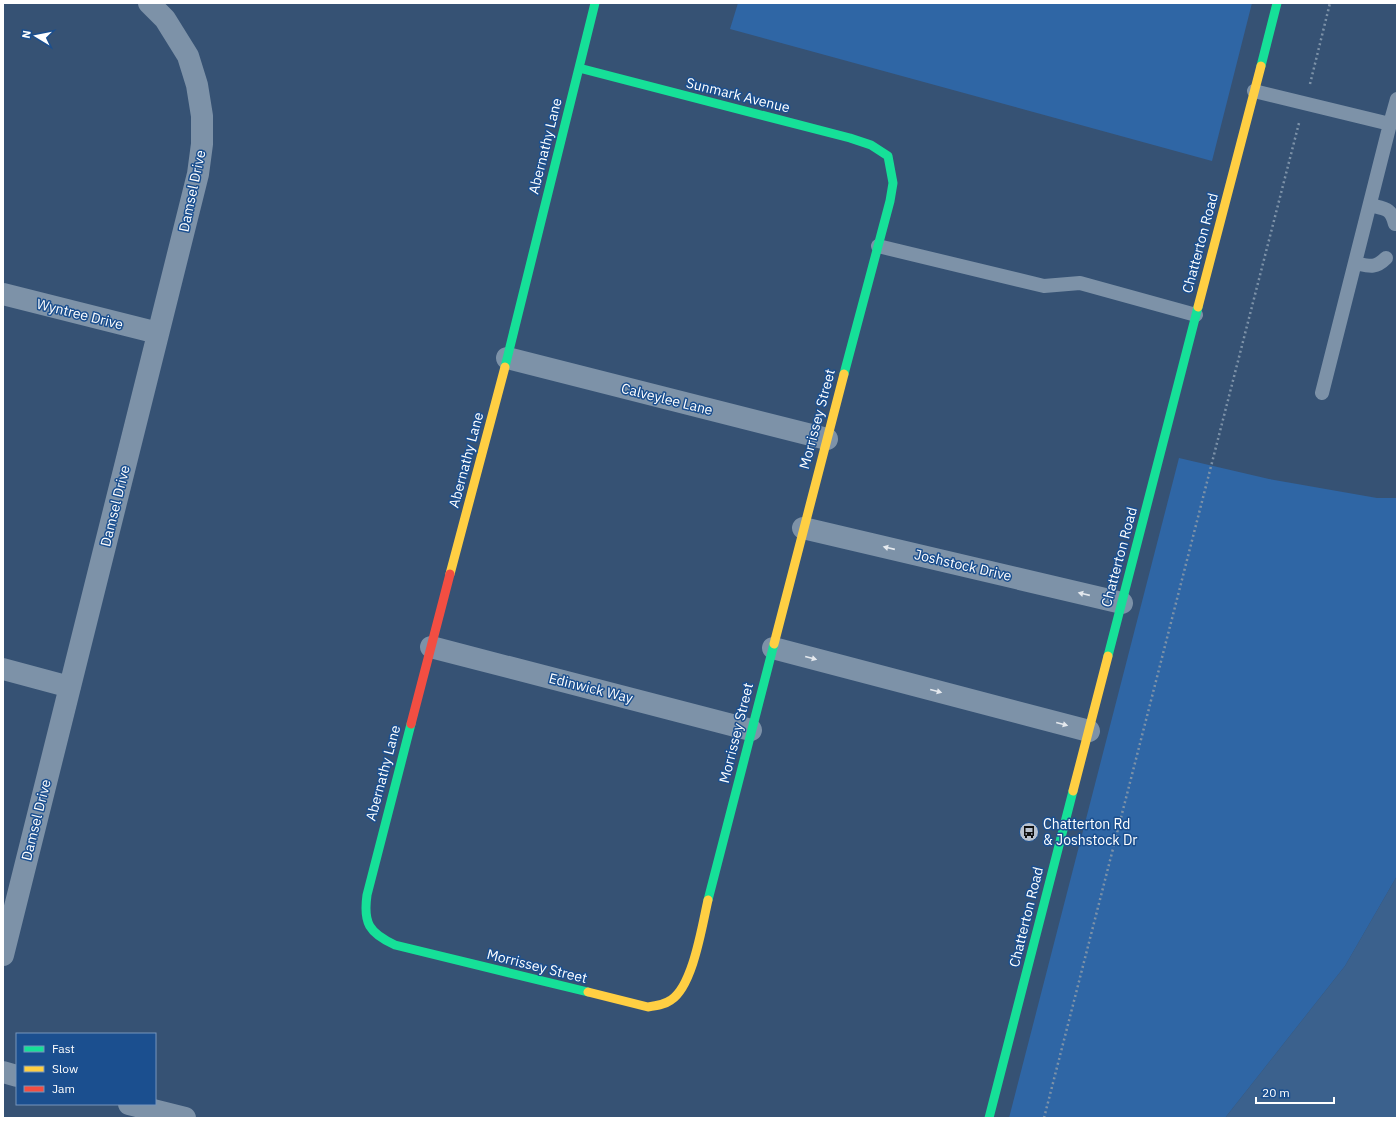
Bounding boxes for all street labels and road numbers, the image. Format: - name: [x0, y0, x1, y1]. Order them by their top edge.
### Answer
- street label: Sunmark Avenue: [684, 73, 792, 117]
- street label: Abernathy Lane: [524, 96, 566, 196]
- street label: Damsel Drive: [175, 148, 210, 234]
- street label: Chatterton Road: [1178, 191, 1222, 295]
- street label: Wyntree Drive: [35, 295, 125, 334]
- street label: Morrissey Street: [795, 367, 839, 471]
- street label: Calveylee Lane: [619, 379, 715, 419]
- street label: Abernathy Lane: [445, 410, 488, 510]
- street label: Damsel Drive: [96, 463, 134, 549]
- street label: Chatterton Road: [1097, 505, 1141, 609]
- street label: Joshstock Drive: [913, 545, 1014, 585]
- street label: Edinwick Way: [547, 669, 635, 707]
- street label: Morrissey Street: [715, 681, 757, 785]
- street label: Abernathy Lane: [362, 723, 405, 823]
- street label: Damsel Drive: [17, 777, 55, 863]
- street label: Chatterton Road: [1005, 865, 1047, 969]
- street label: Morrissey Street: [485, 945, 589, 987]

